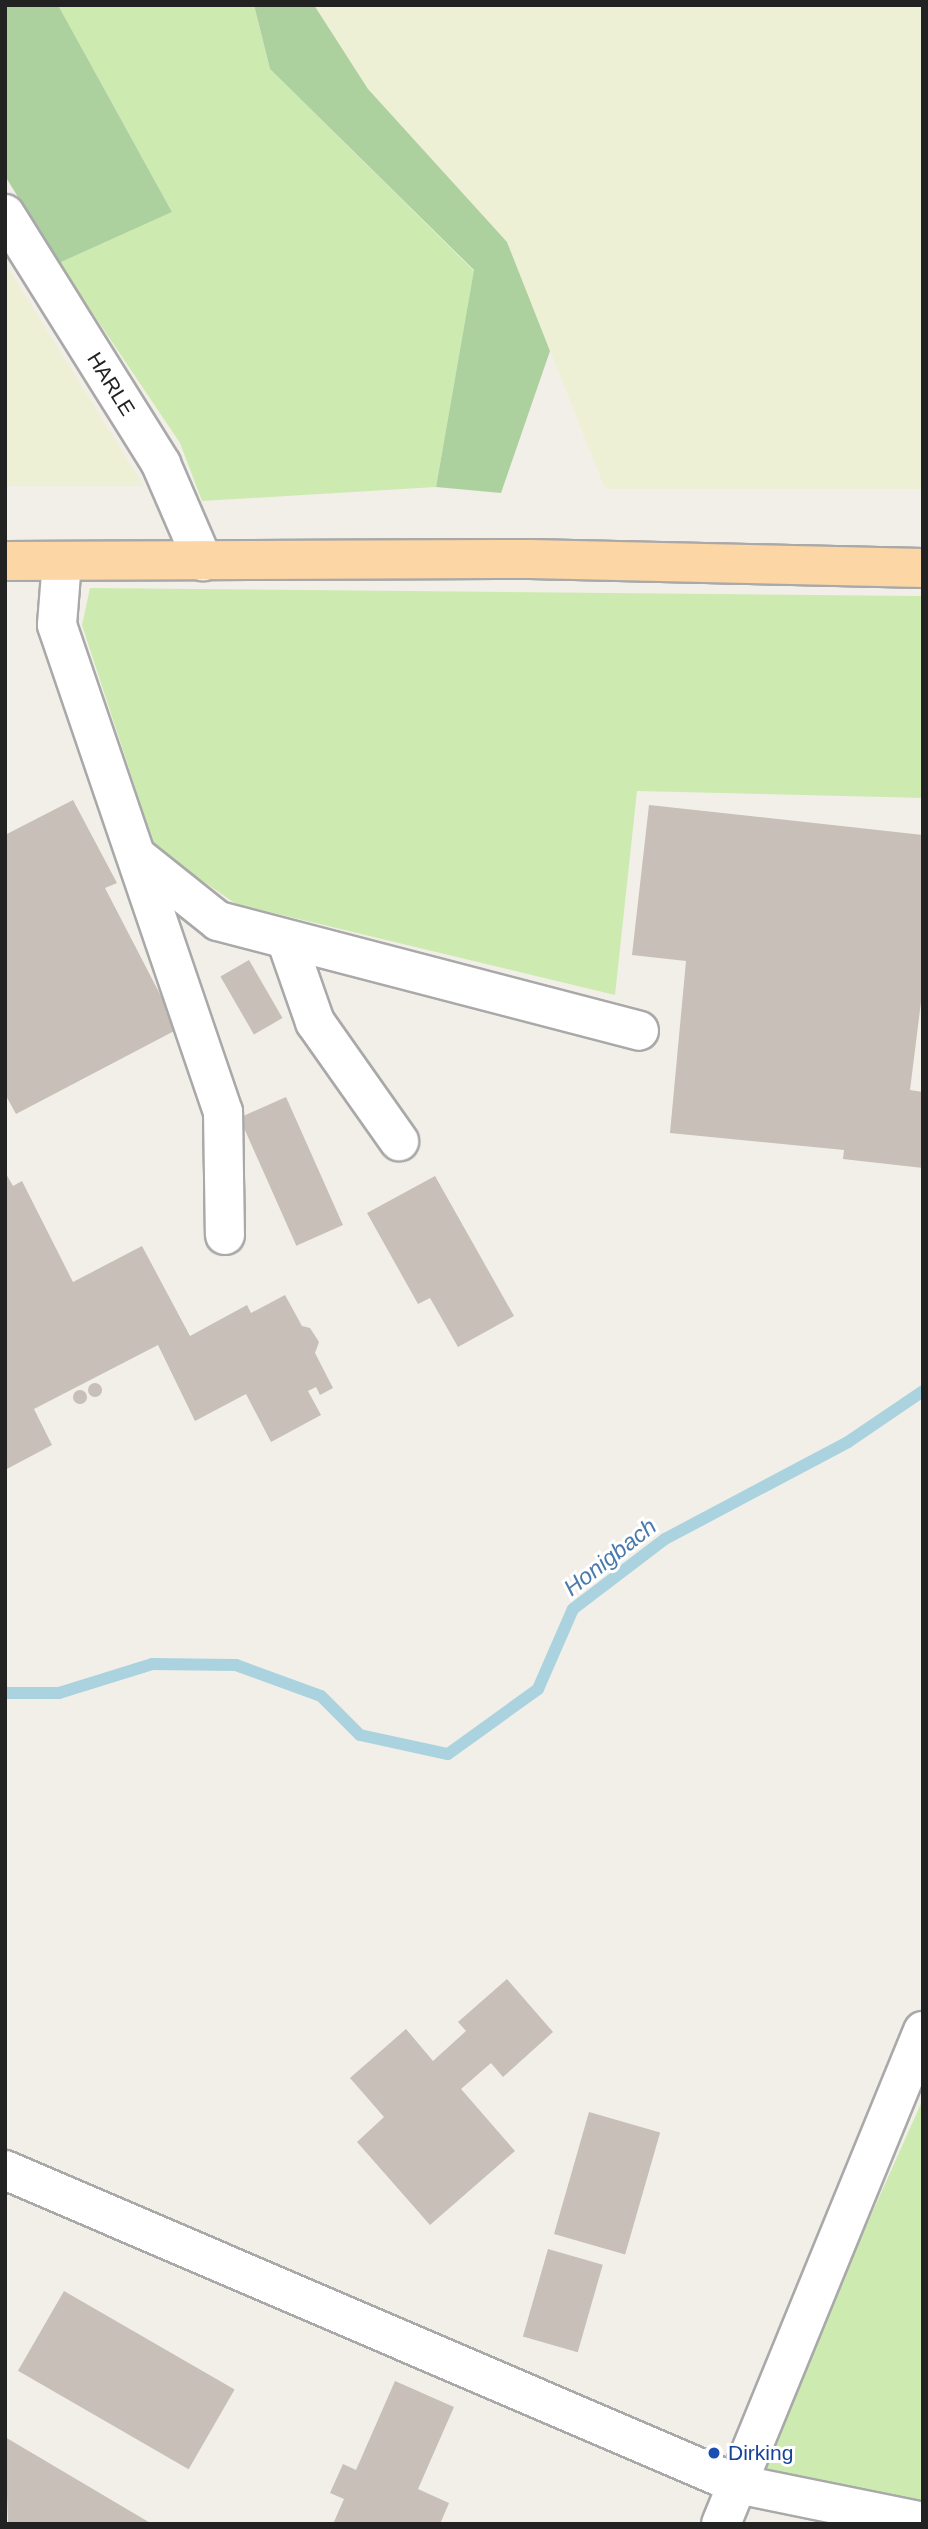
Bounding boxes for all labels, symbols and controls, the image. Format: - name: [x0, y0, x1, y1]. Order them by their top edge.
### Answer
- street label: HARLE: [82, 348, 140, 420]
- water label: Honigbach: [558, 1512, 662, 1602]
- place label: Dirking: [728, 2440, 793, 2466]
- marker: Dirking: [706, 2445, 722, 2461]

